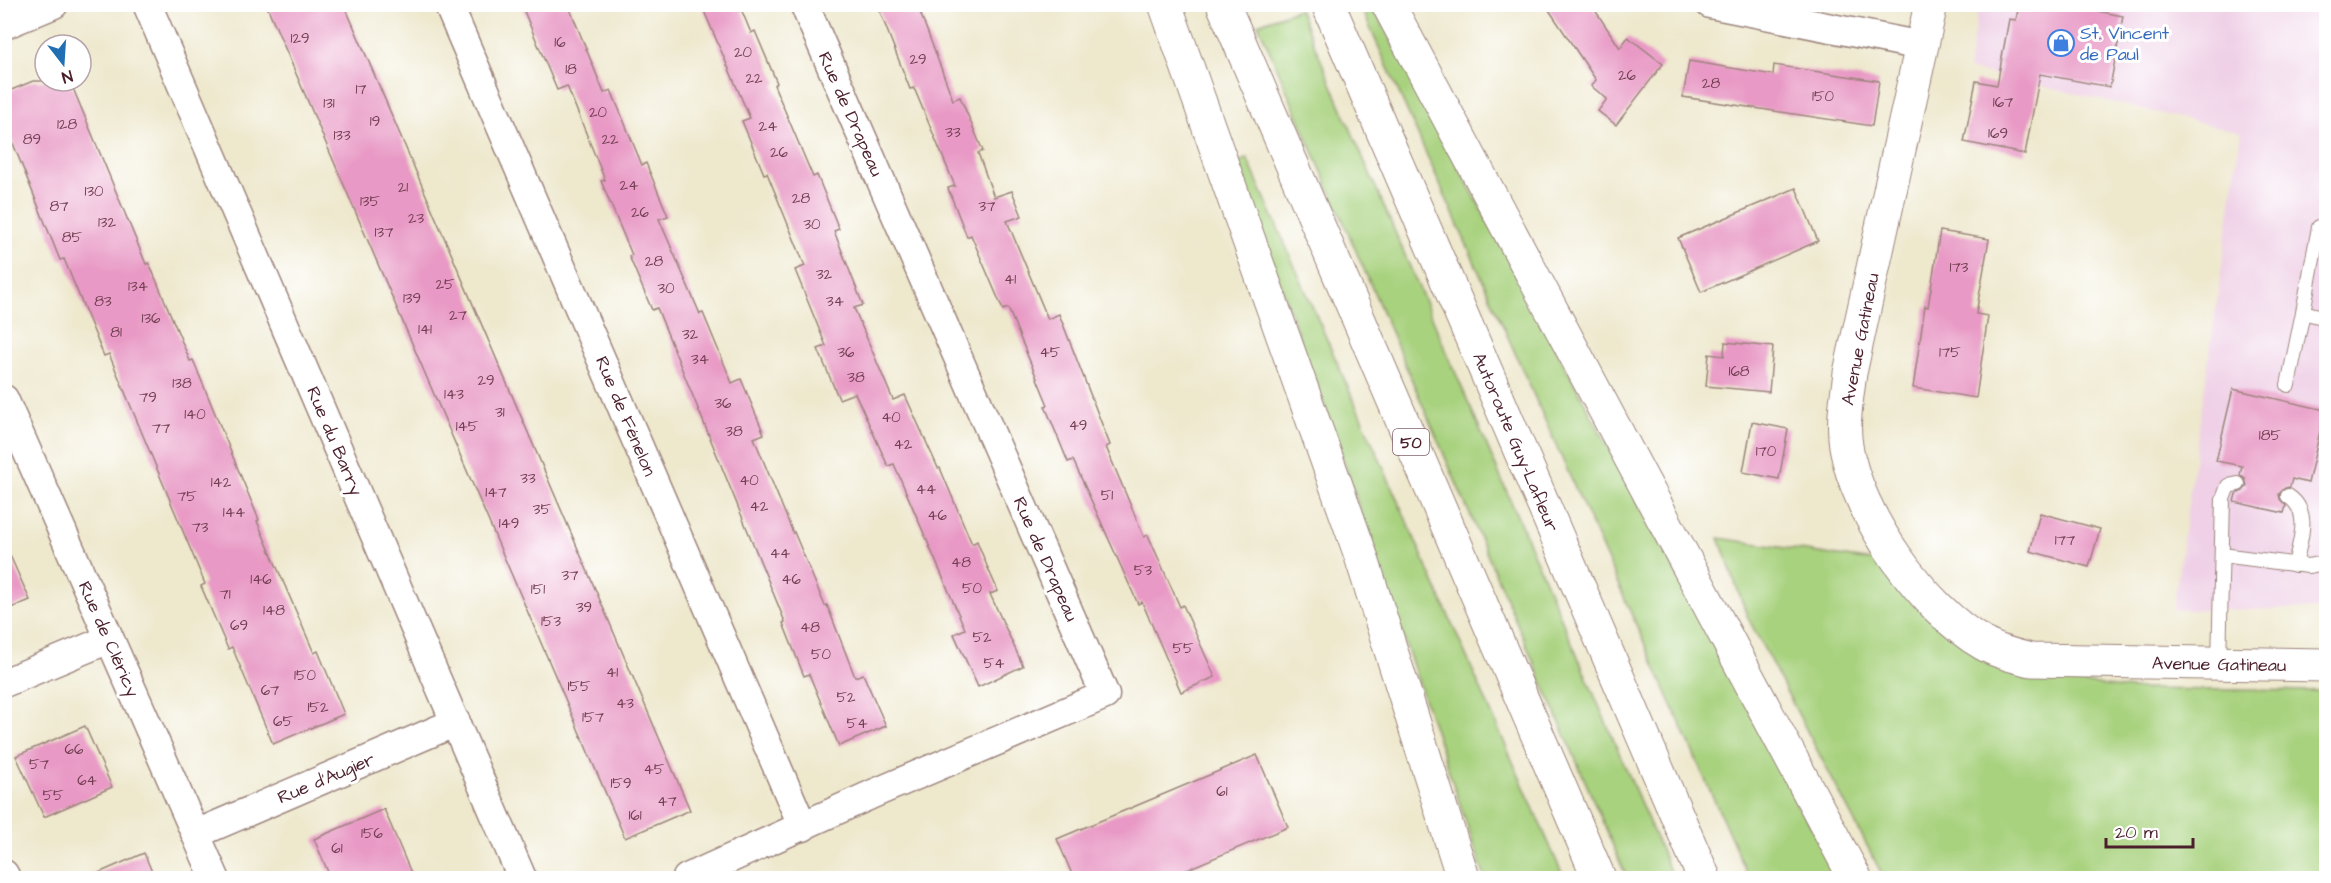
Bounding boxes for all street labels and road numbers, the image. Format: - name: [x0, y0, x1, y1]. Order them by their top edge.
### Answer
- street label: Rue de Drapeau: [812, 48, 889, 180]
- street label: Avenue Gatineau: [1835, 271, 1886, 407]
- street label: Autoroute Guy-Lafleur: [1466, 349, 1565, 536]
- street label: Rue de Fénelon: [589, 352, 662, 480]
- street label: Rue du Barry: [299, 383, 369, 500]
- road number: 50: [1393, 429, 1429, 455]
- street label: Rue de Drapeau: [1007, 493, 1084, 625]
- street label: Rue de Cléricy: [71, 577, 145, 702]
- street label: Avenue Gatineau: [2152, 651, 2286, 678]
- street label: Rue d'Augier: [274, 747, 379, 811]

